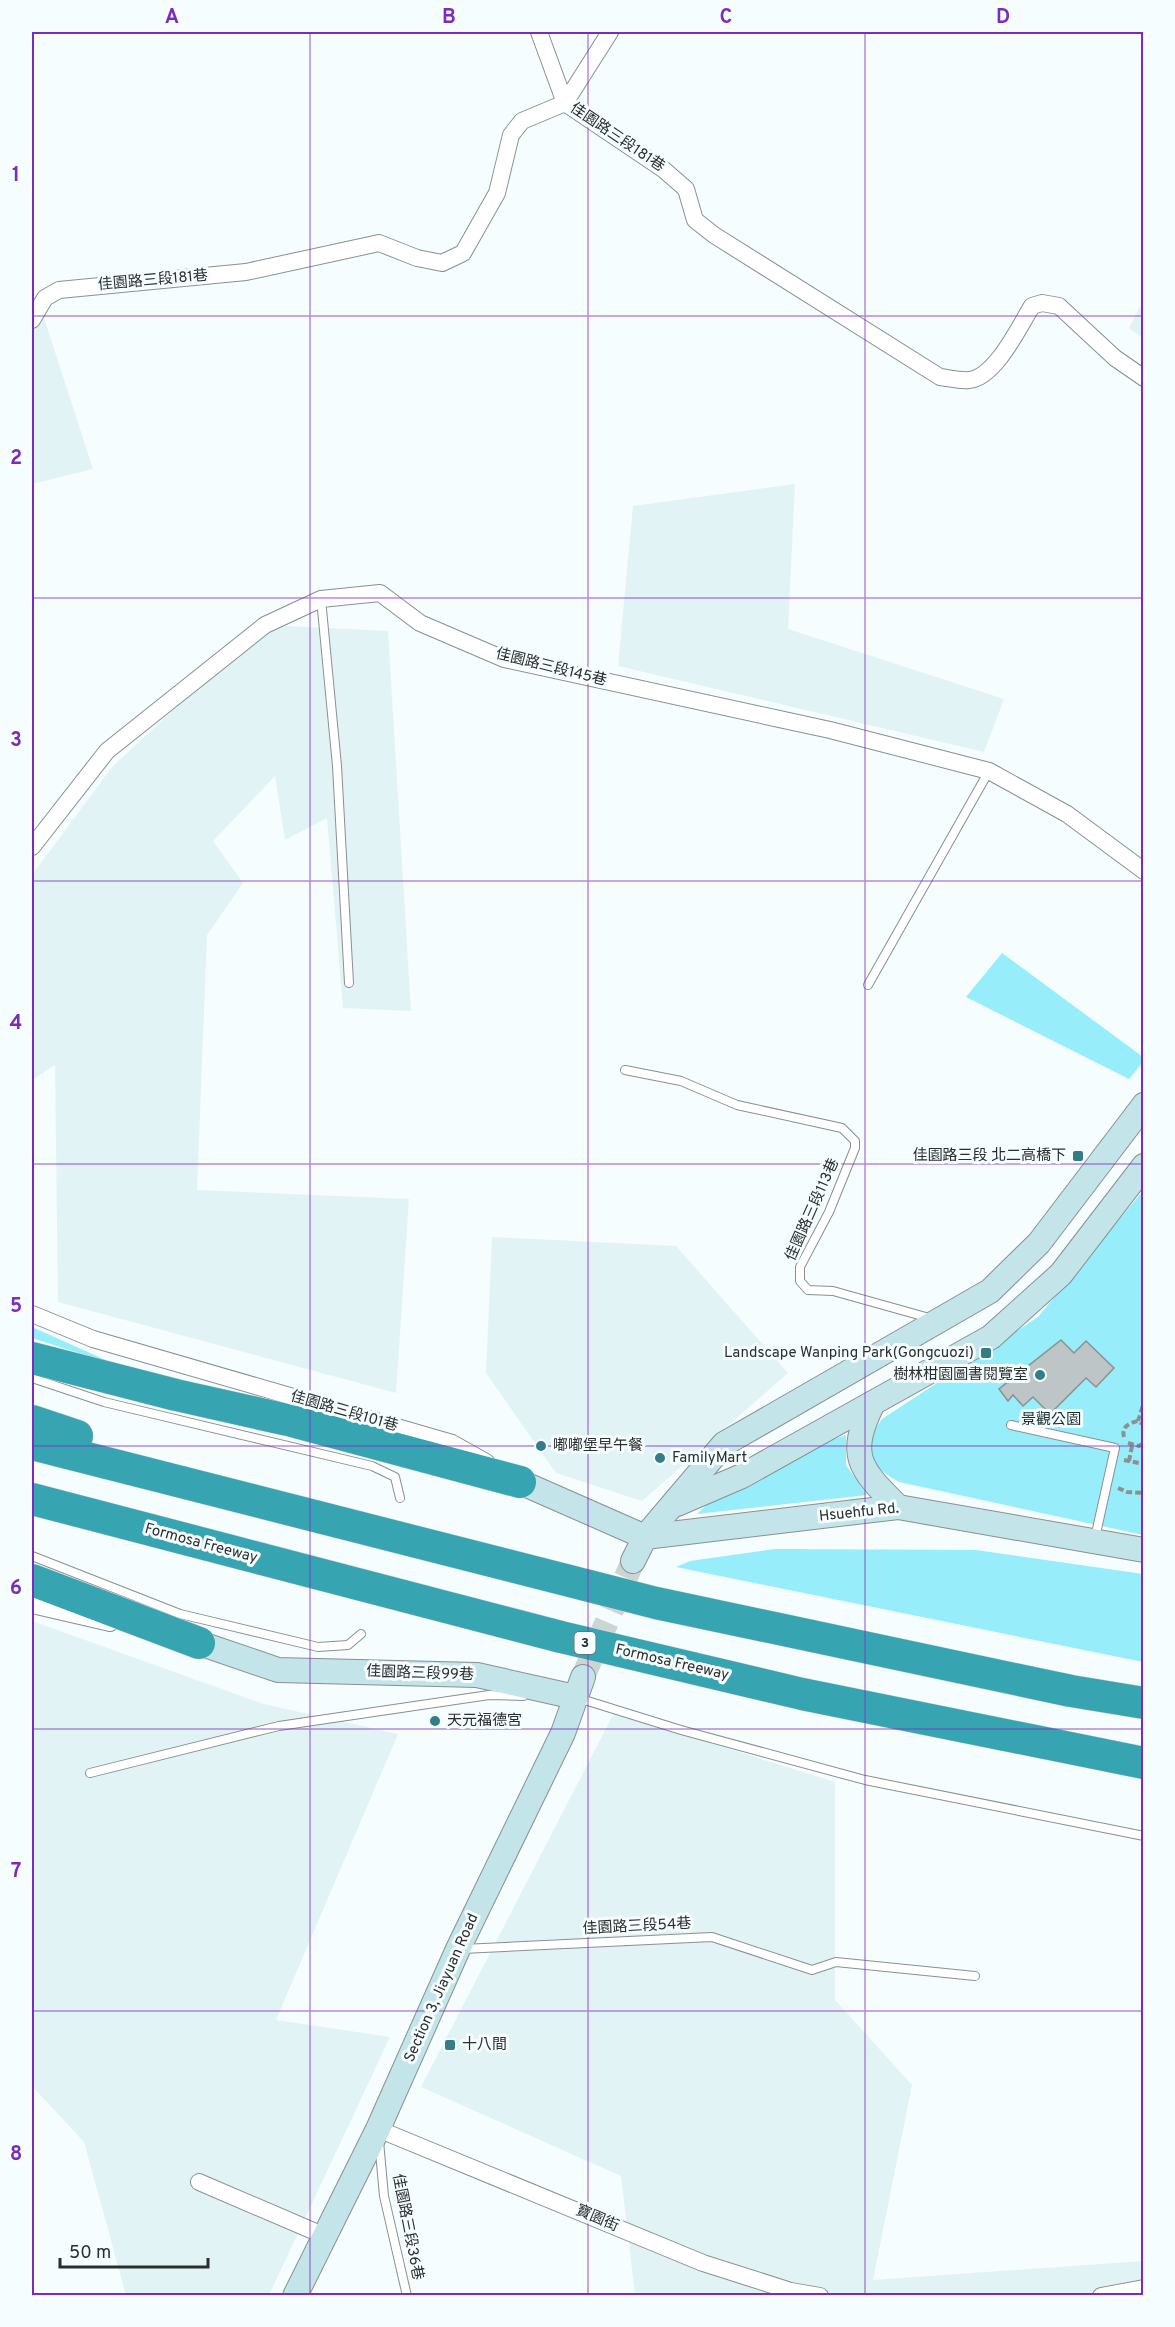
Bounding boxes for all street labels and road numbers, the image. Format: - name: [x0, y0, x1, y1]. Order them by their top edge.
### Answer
- street label: 佳園路三段181巷: [566, 99, 668, 177]
- street label: 佳園路三段181巷: [97, 267, 209, 295]
- street label: 佳園路三段145巷: [493, 645, 609, 691]
- street label: 佳園路三段113巷: [782, 1156, 844, 1264]
- street label: 佳園路三段101巷: [288, 1388, 400, 1436]
- street label: Hsuehfu Rd.: [818, 1499, 900, 1527]
- street label: Formosa Freeway: [142, 1520, 260, 1568]
- road number: 3: [574, 1632, 596, 1654]
- street label: Formosa Freeway: [613, 1641, 731, 1685]
- street label: 佳園路三段99巷: [366, 1663, 474, 1685]
- street label: Section 3, Jiayuan Road: [401, 1911, 483, 2065]
- street label: 佳園路三段54巷: [582, 1915, 692, 1939]
- street label: 佳園路三段36巷: [387, 2172, 427, 2282]
- street label: 寶園街: [573, 2201, 622, 2237]

